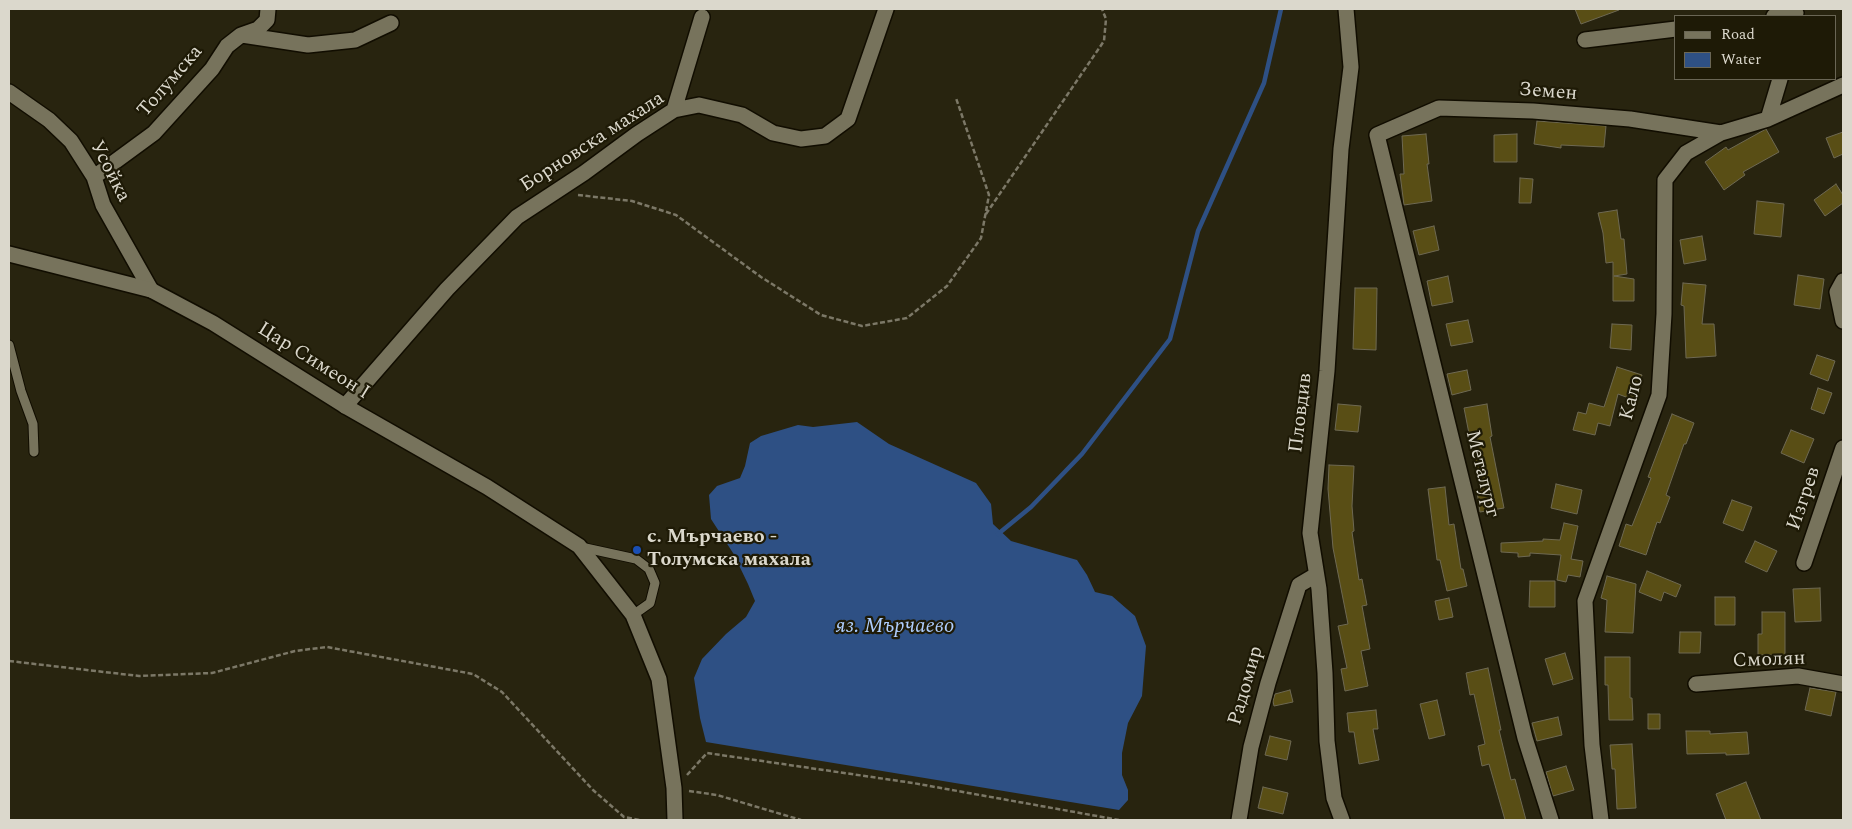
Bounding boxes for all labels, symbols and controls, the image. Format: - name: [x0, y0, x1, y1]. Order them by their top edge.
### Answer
- legend: [1674, 15, 1837, 80]
- text: Road: [1721, 23, 1755, 46]
- street label: Толумска: [133, 41, 209, 123]
- text: Water: [1721, 48, 1761, 71]
- street label: Земен: [1518, 79, 1578, 107]
- street label: Борновска махала: [516, 87, 670, 199]
- street label: Усойка: [83, 137, 135, 207]
- street label: Цар Симеон I: [253, 318, 373, 406]
- street label: Пловдив: [1285, 372, 1319, 454]
- street label: Кало: [1616, 373, 1650, 423]
- street label: Металург: [1459, 428, 1503, 520]
- street label: Изгрев: [1783, 464, 1827, 534]
- place label: с. Мърчаево - Толумска махала: [647, 526, 811, 573]
- marker: с. Мърчаево - Толумска махала: [631, 544, 643, 556]
- water label: яз. Мърчаево: [835, 615, 955, 641]
- street label: Радомир: [1224, 644, 1270, 728]
- street label: Смолян: [1732, 648, 1806, 674]

